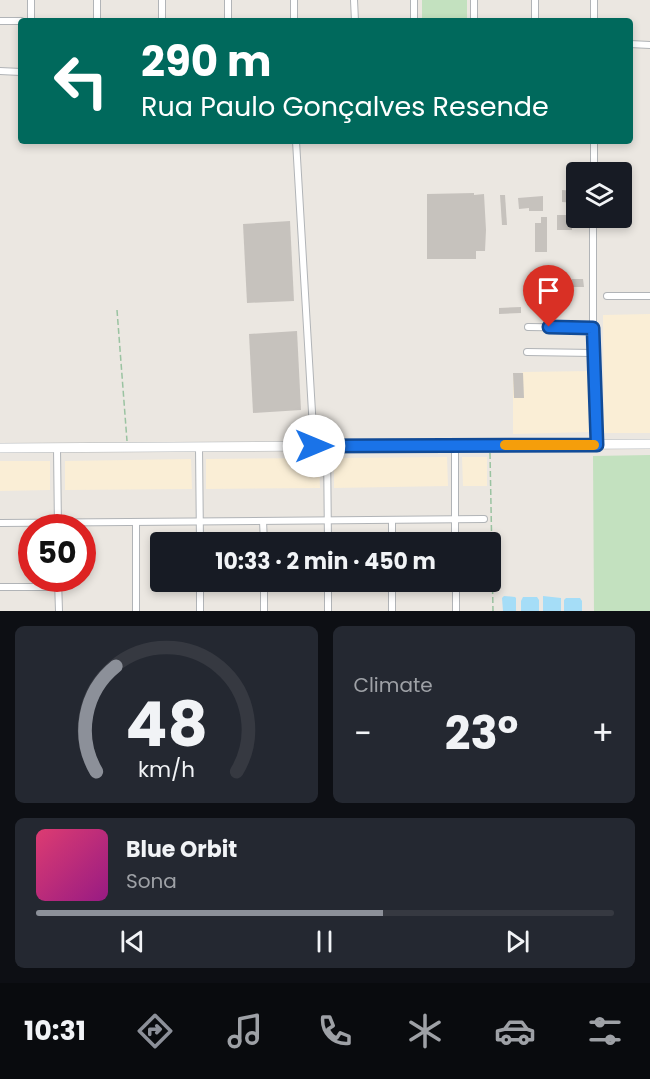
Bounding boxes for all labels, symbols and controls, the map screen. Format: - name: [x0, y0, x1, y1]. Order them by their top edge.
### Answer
- text: 290 m: [141, 32, 272, 91]
- icon: left: [42, 42, 120, 120]
- text: Rua Paulo Gonçalves Resende: [141, 88, 549, 125]
- map controls: [566, 162, 632, 228]
- button: layers: [566, 162, 632, 228]
- pin: [523, 265, 574, 327]
- icon: arrive: [532, 274, 565, 307]
- position arrow: [282, 414, 346, 478]
- speed limit sign: 50: [18, 514, 96, 592]
- text: 10:33 · 2 min · 450 m: [215, 546, 436, 577]
- text: Climate: [354, 671, 433, 699]
- text: 48: [125, 680, 208, 768]
- text: 23°: [445, 702, 518, 765]
- text: −: [354, 710, 372, 757]
- text: +: [591, 710, 614, 757]
- text: km/h: [138, 754, 195, 785]
- text: Blue Orbit: [126, 834, 237, 865]
- text: Sona: [126, 867, 177, 895]
- icon: previous: [116, 925, 149, 958]
- icon: pause: [308, 925, 341, 958]
- icon: next: [501, 925, 534, 958]
- icon: directions: [134, 1010, 176, 1052]
- icon: music: [224, 1010, 266, 1052]
- icon: phone: [314, 1010, 356, 1052]
- icon: climate: [404, 1010, 446, 1052]
- icon: car: [494, 1010, 536, 1052]
- icon: filters: [584, 1010, 626, 1052]
- text: 10:31: [24, 1012, 86, 1049]

